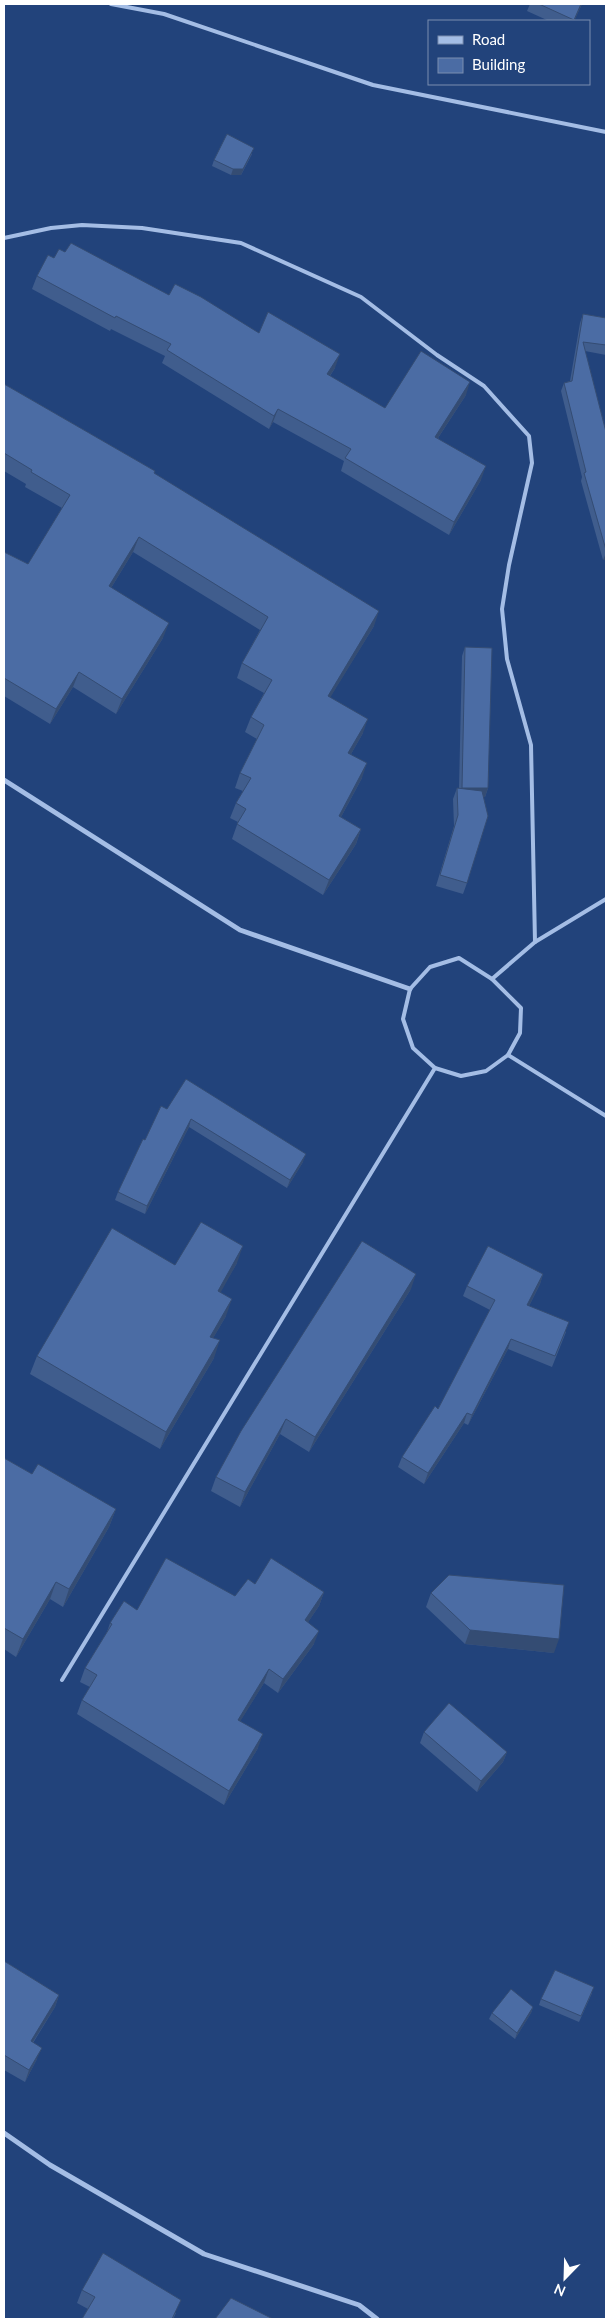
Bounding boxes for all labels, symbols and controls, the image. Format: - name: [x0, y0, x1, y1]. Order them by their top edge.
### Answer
- legend: [428, 20, 590, 85]
- text: Road: [472, 30, 505, 48]
- text: Building: [472, 55, 525, 73]
- north arrow: [540, 2253, 590, 2303]
- text: N: [551, 2280, 568, 2300]

